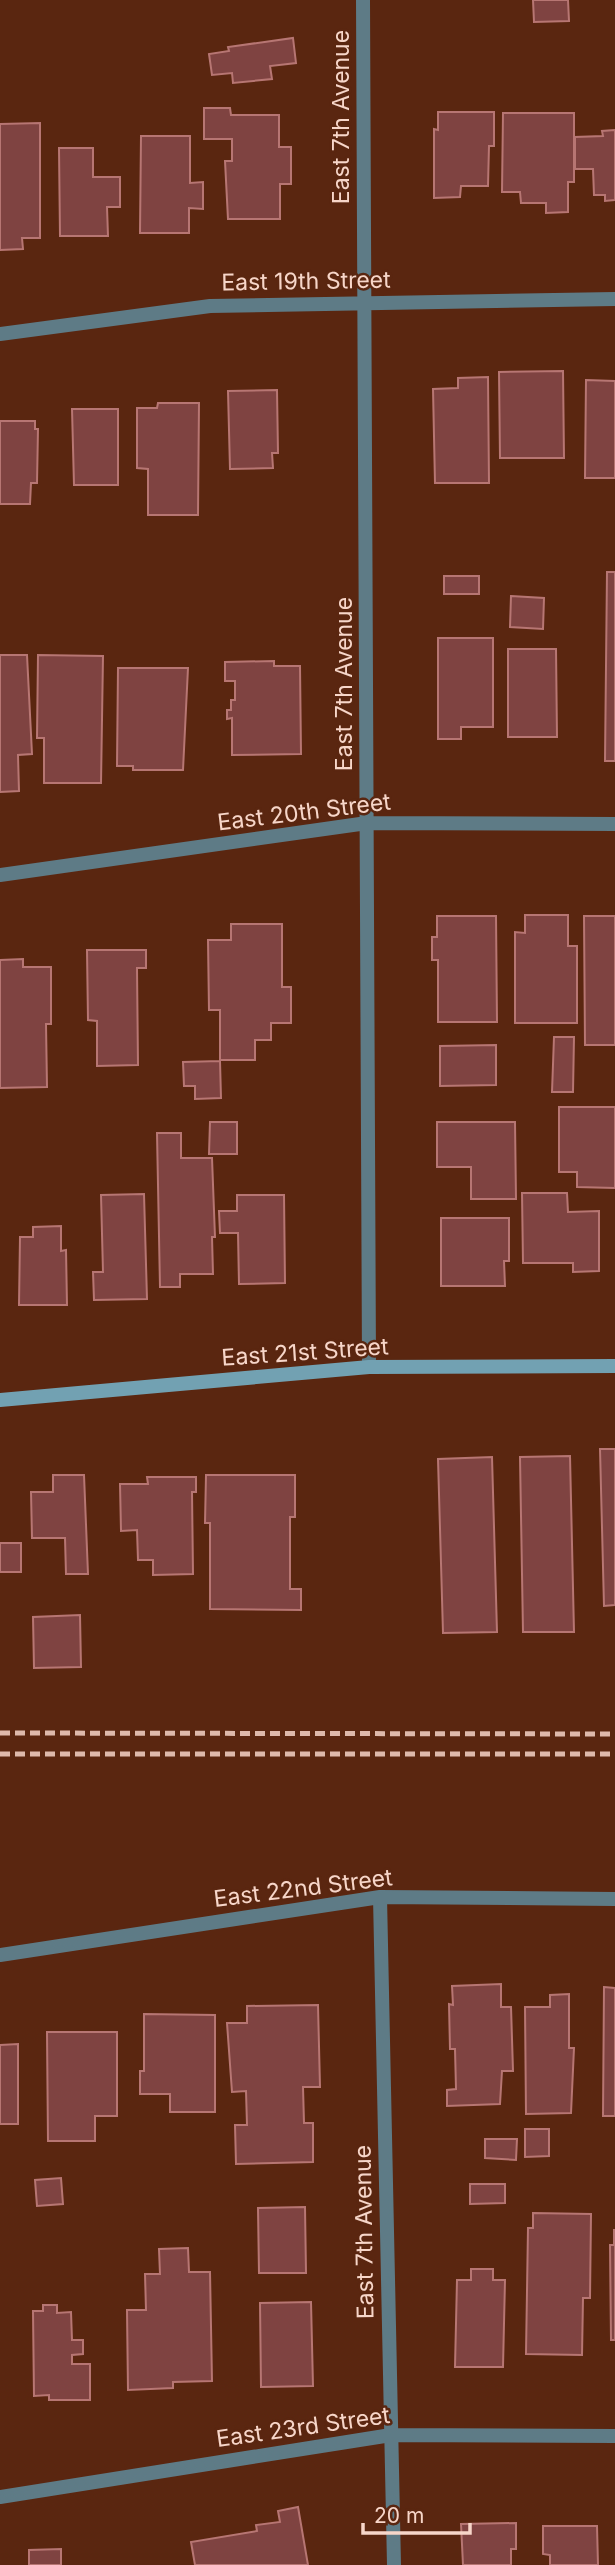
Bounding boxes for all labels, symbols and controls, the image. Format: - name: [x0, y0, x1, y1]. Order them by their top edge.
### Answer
- street label: East 7th Avenue: [327, 30, 355, 204]
- street label: East 19th Street: [221, 266, 391, 296]
- street label: East 7th Avenue: [330, 597, 358, 771]
- street label: East 20th Street: [216, 787, 393, 837]
- street label: East 21st Street: [221, 1332, 390, 1372]
- street label: East 22nd Street: [212, 1863, 394, 1913]
- street label: East 7th Avenue: [348, 2145, 380, 2319]
- street label: East 23rd Street: [214, 2401, 392, 2453]
- scale bar: [363, 2492, 470, 2536]
- text: 20 m: [374, 2503, 424, 2528]

